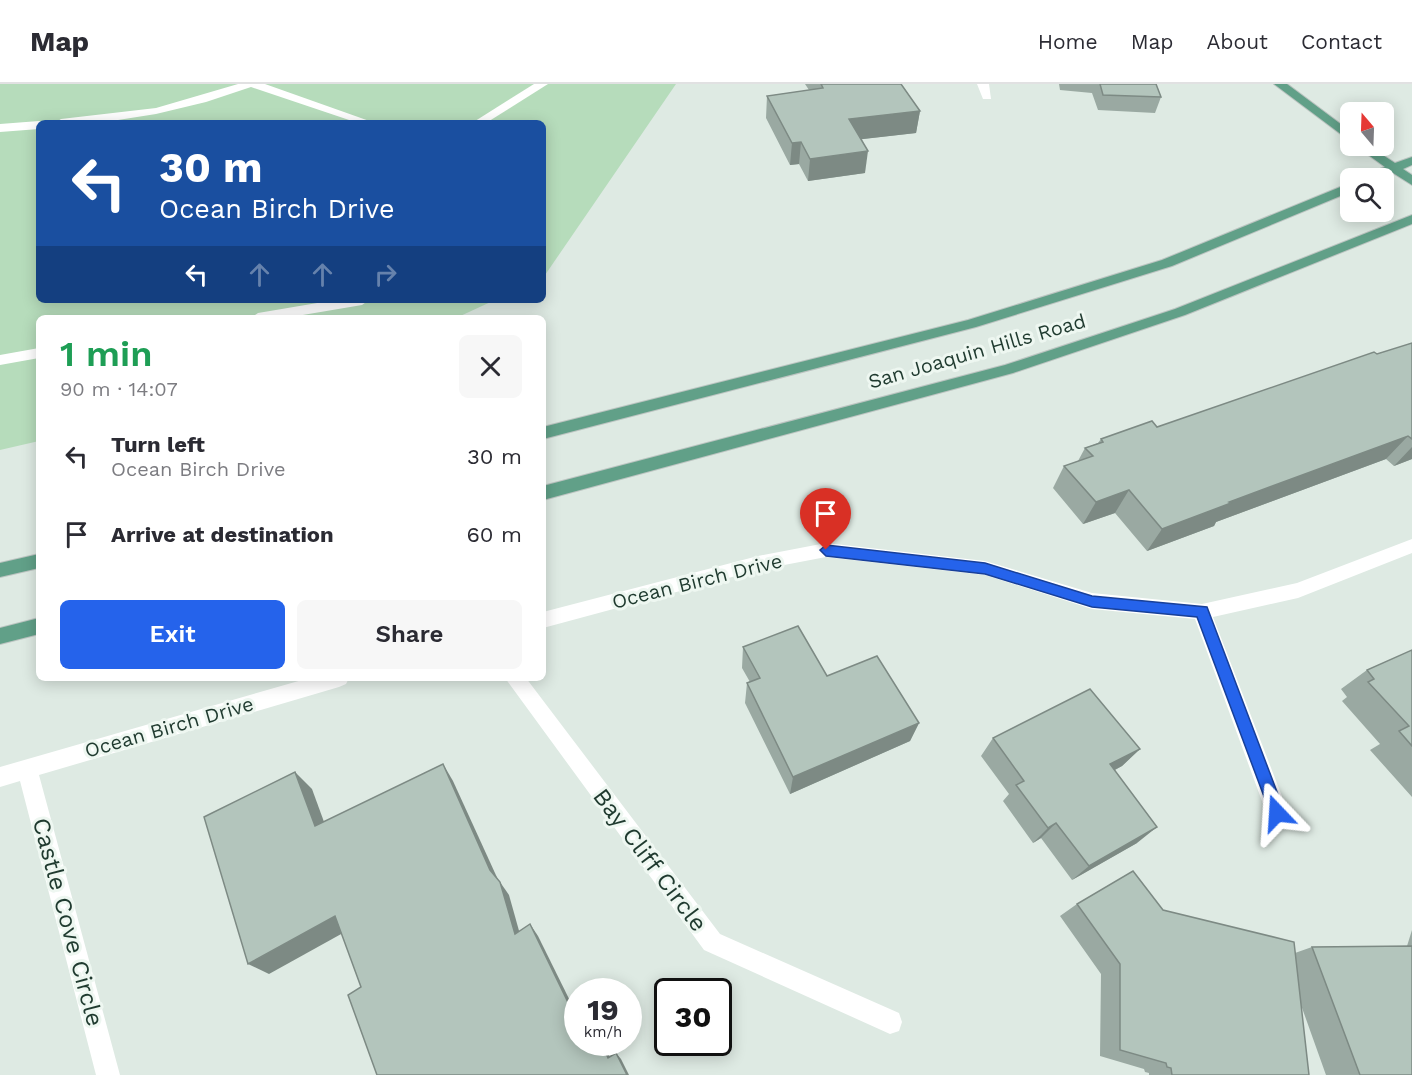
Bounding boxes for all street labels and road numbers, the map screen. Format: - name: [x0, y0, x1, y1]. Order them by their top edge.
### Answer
- street label: San Joaquin Hills Road: [866, 308, 1088, 394]
- street label: Ocean Birch Drive: [609, 548, 785, 614]
- street label: Ocean Birch Drive: [82, 691, 256, 763]
- street label: Bay Cliff Circle: [587, 783, 713, 937]
- street label: Castle Cove Circle: [27, 815, 109, 1029]

